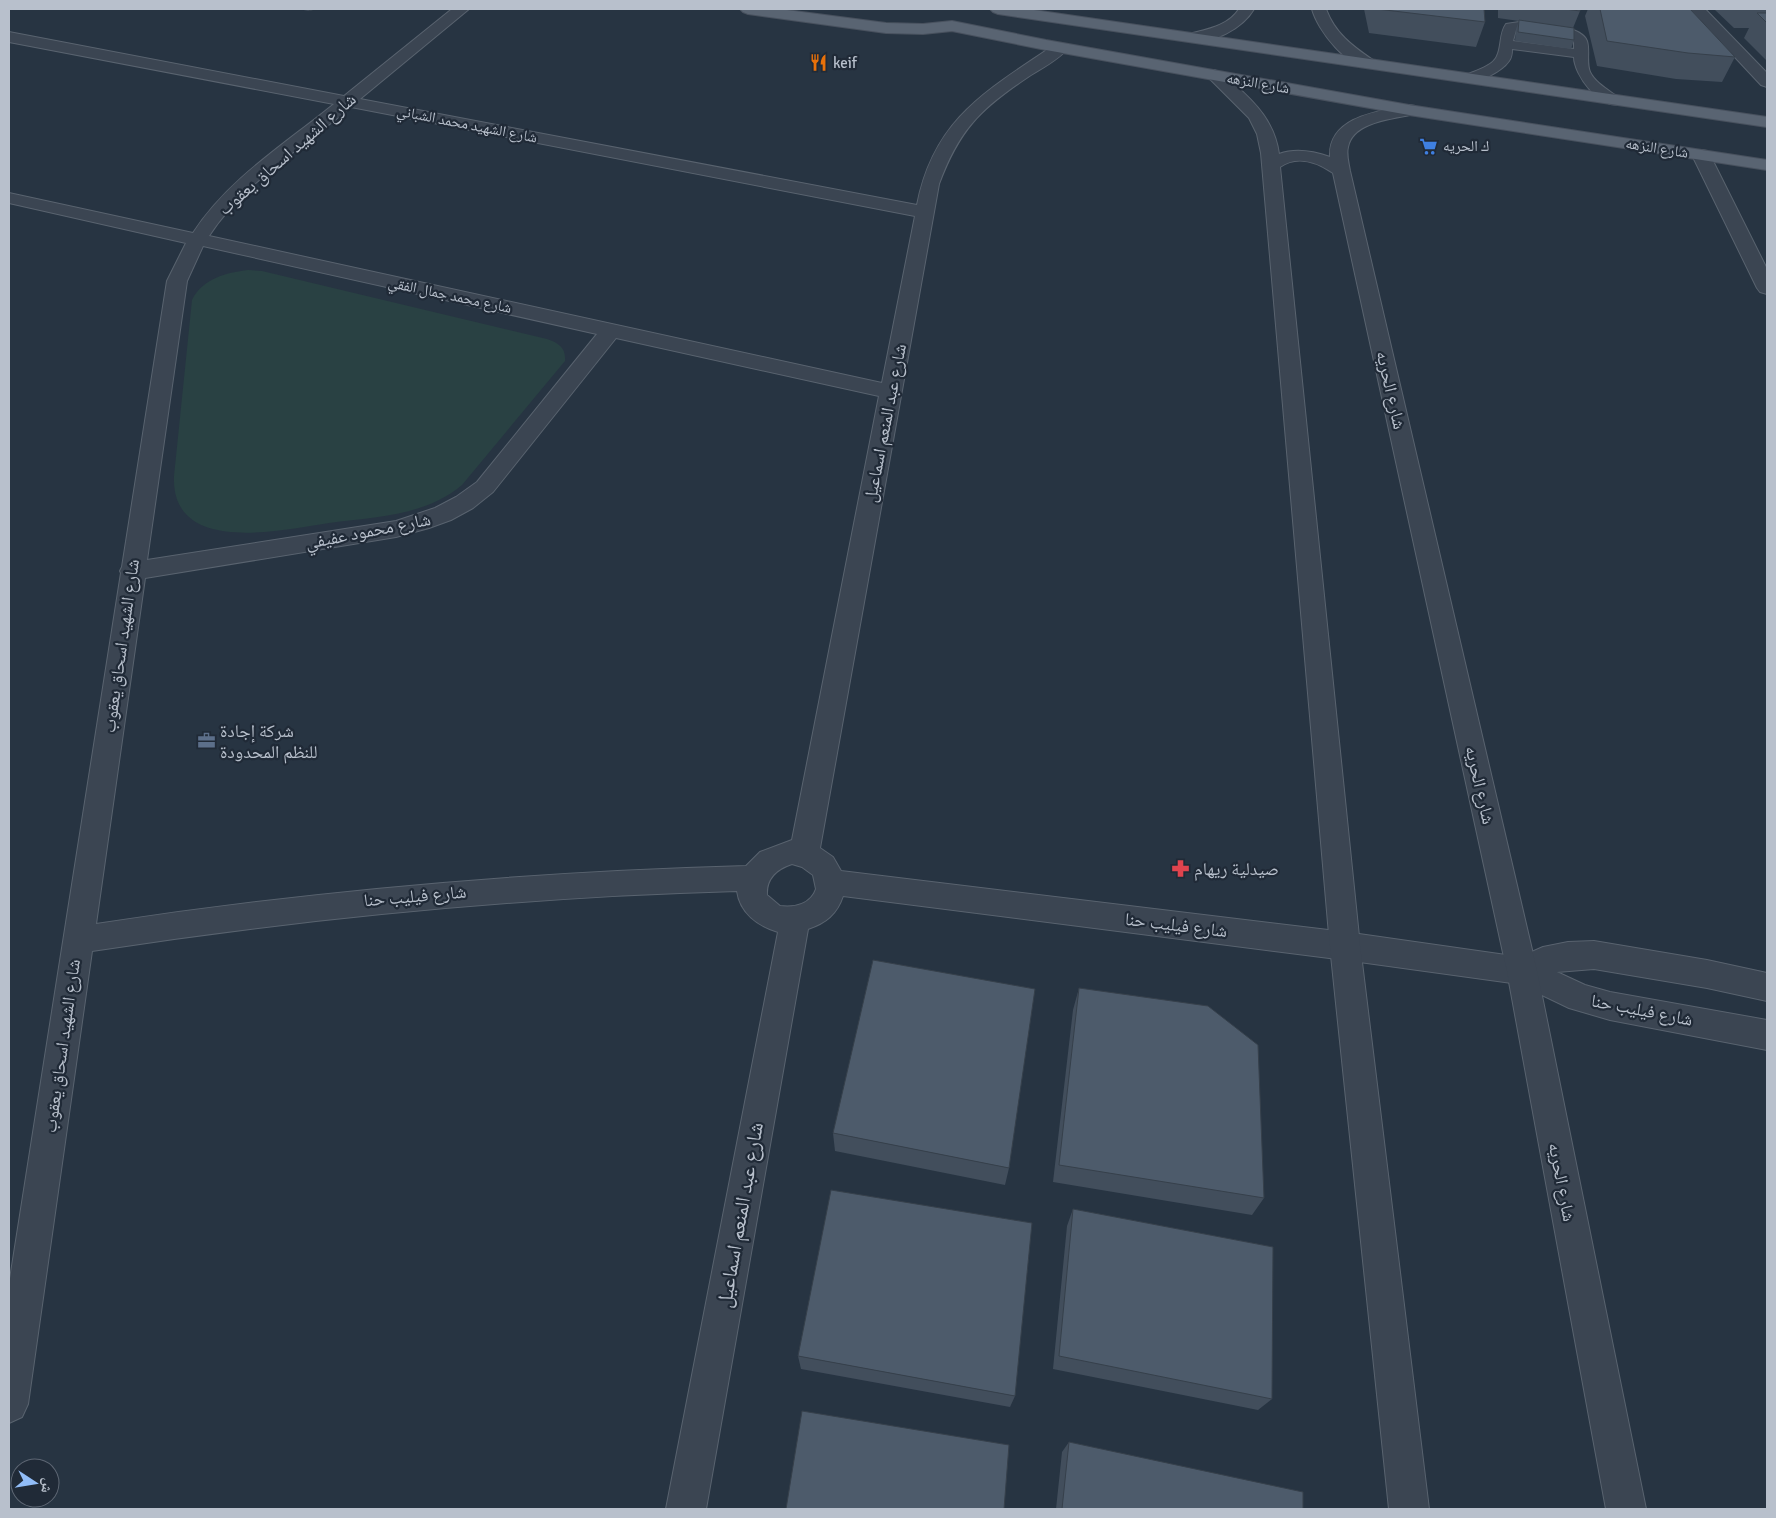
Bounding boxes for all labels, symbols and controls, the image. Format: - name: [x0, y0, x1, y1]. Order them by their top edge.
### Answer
- restaurant icon: keif: [809, 53, 829, 73]
- place label: keif: [833, 54, 858, 72]
- street label: شارع النزهه: [1225, 69, 1291, 98]
- street label: شارع الشهيد اسحاق يعقوب: [214, 88, 360, 220]
- street label: شارع الشهيد محمد الشباني: [395, 102, 539, 149]
- street label: شارع النزهه: [1624, 134, 1690, 163]
- supermarket icon: ك الحريه: [1419, 136, 1439, 156]
- place label: ك الحريه: [1443, 137, 1489, 155]
- street label: شارع محمد جمال الفقي: [386, 273, 513, 320]
- street label: شارع عبد المنعم اسماعيل: [859, 342, 912, 504]
- street label: شارع الحريه: [1371, 349, 1411, 431]
- street label: شارع محمود عفيفي: [303, 508, 433, 557]
- street label: شارع الشهيد اسحاق يعقوب: [98, 558, 144, 734]
- place label: شركة إجادة للنظم المحدودة: [220, 720, 318, 764]
- office icon: شركة إجادة للنظم المحدودة: [196, 731, 216, 751]
- street label: شارع الحريه: [1460, 744, 1500, 826]
- place label: صيدلية ريهام: [1194, 858, 1279, 881]
- pharmacy icon: صيدلية ريهام: [1170, 859, 1190, 879]
- street label: شارع فيليب حنا: [363, 881, 467, 911]
- street label: شارع فيليب حنا: [1124, 908, 1228, 942]
- street label: شارع الشهيد اسحاق يعقوب: [39, 958, 85, 1134]
- street label: شارع فيليب حنا: [1589, 989, 1695, 1031]
- street label: شارع عبد المنعم اسماعيل: [711, 1120, 770, 1310]
- street label: شارع الحريه: [1544, 1141, 1580, 1223]
- north arrow: [10, 1458, 60, 1508]
- text: ش: [37, 1477, 57, 1495]

